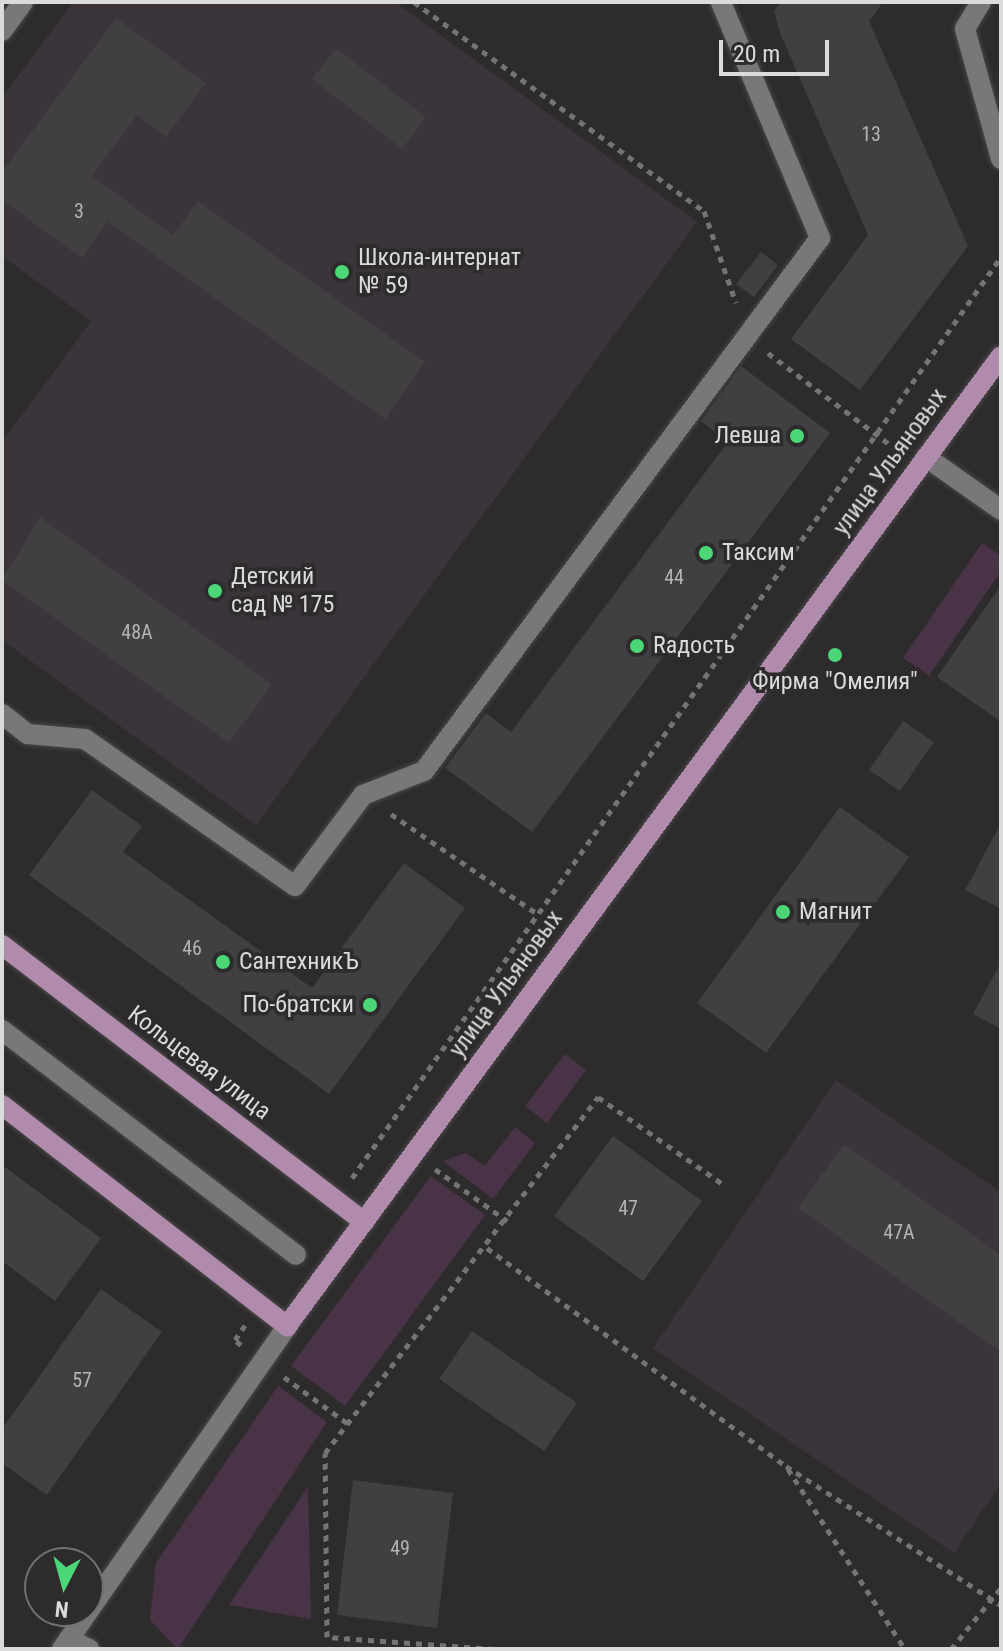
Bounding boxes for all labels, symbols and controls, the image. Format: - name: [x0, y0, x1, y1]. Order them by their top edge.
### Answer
- scale bar: [723, 24, 833, 74]
- text: 20 m: [733, 40, 780, 68]
- house number: 13: [861, 122, 881, 146]
- house number: 3: [74, 199, 84, 223]
- place label: Школа-интернат № 59: [358, 244, 521, 300]
- marker: Школа-интернат № 59: [333, 263, 351, 281]
- street label: улица Ульяновых: [827, 383, 953, 541]
- place label: Левша: [714, 422, 781, 450]
- marker: Левша: [788, 427, 806, 445]
- place label: Таксим: [722, 539, 795, 567]
- marker: Таксим: [697, 544, 715, 562]
- place label: Детский сад № 175: [231, 563, 334, 619]
- house number: 44: [664, 565, 684, 589]
- marker: Детский сад № 175: [206, 582, 224, 600]
- house number: 48А: [121, 620, 153, 644]
- place label: Rадость: [653, 632, 735, 660]
- marker: Rадость: [628, 637, 646, 655]
- marker: Фирма "Омелия": [826, 646, 844, 664]
- place label: Фирма "Омелия": [752, 668, 918, 696]
- place label: Магнит: [799, 898, 872, 926]
- marker: Магнит: [774, 903, 792, 921]
- street label: улица Ульяновых: [443, 905, 569, 1063]
- house number: 46: [182, 936, 202, 960]
- place label: СантехникЪ: [239, 948, 359, 976]
- marker: СантехникЪ: [214, 953, 232, 971]
- place label: По-братски: [242, 991, 354, 1019]
- marker: По-братски: [361, 996, 379, 1014]
- street label: Кольцевая улица: [122, 1000, 276, 1126]
- house number: 47: [618, 1196, 638, 1220]
- house number: 47А: [883, 1220, 915, 1244]
- house number: 57: [72, 1368, 92, 1392]
- house number: 49: [390, 1536, 410, 1560]
- north arrow: [24, 1547, 104, 1627]
- text: N: [54, 1596, 70, 1623]

